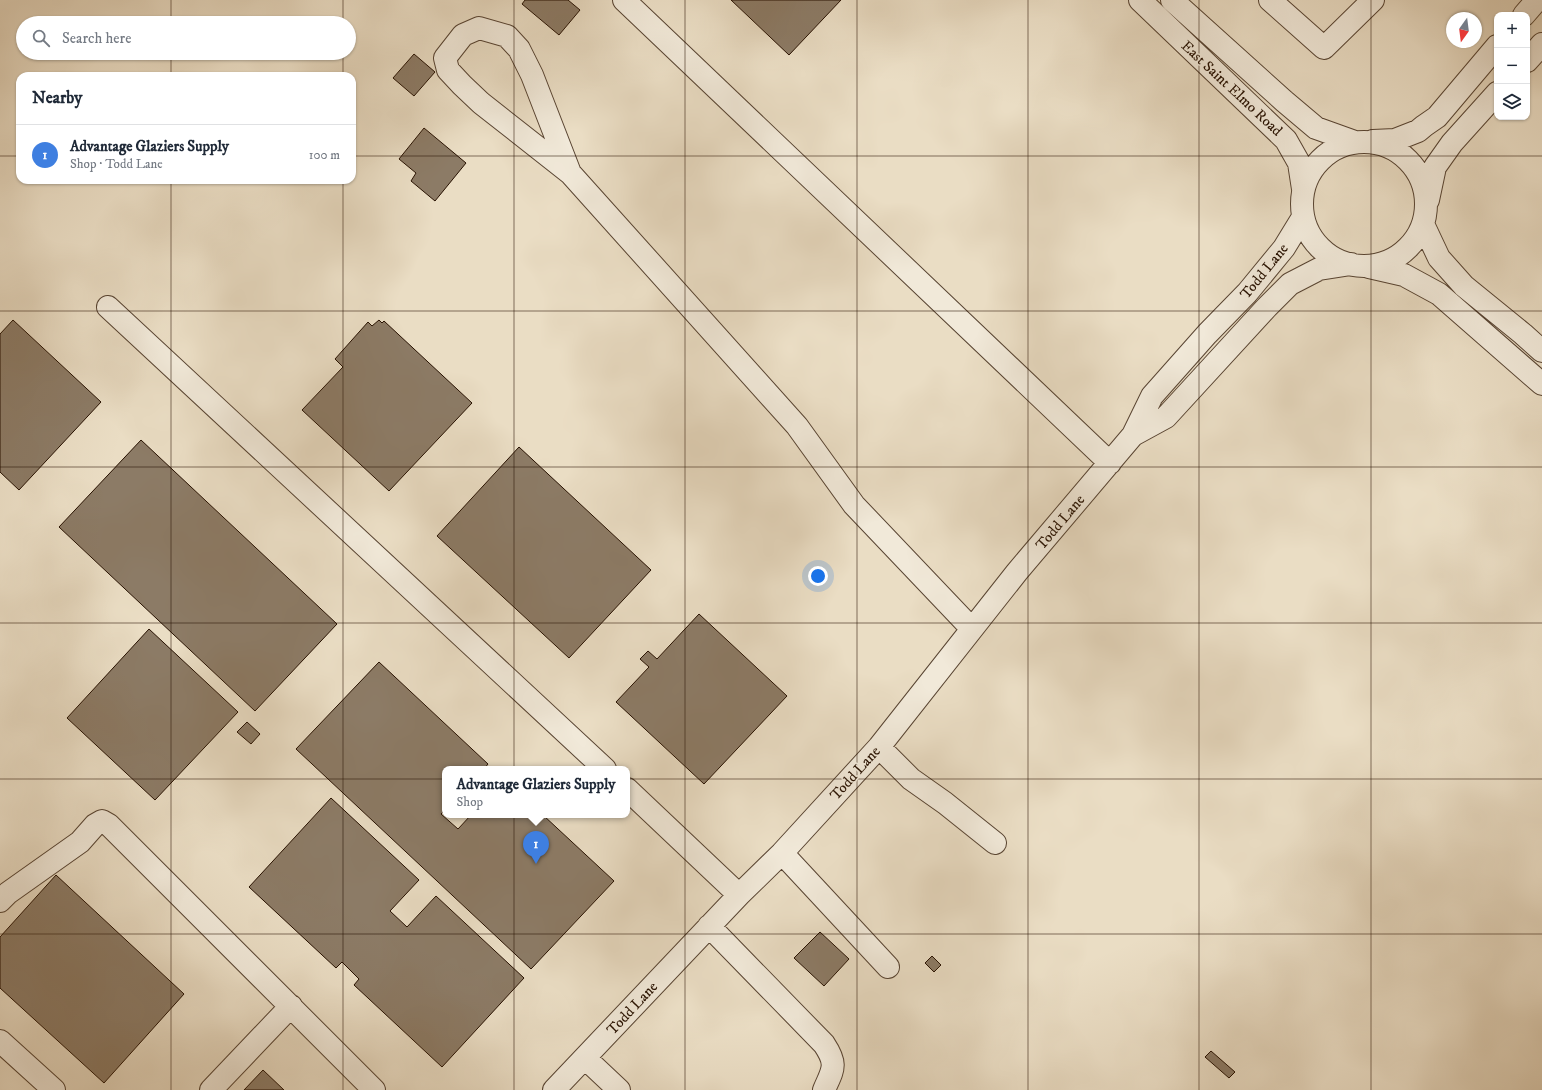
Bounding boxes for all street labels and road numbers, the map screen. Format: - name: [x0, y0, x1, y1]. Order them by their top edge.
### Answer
- street label: East Saint Elmo Road: [1177, 36, 1287, 141]
- street label: Todd Lane: [1236, 240, 1293, 303]
- street label: Todd Lane: [1032, 491, 1089, 554]
- street label: Todd Lane: [826, 742, 885, 804]
- street label: Todd Lane: [603, 978, 662, 1039]

